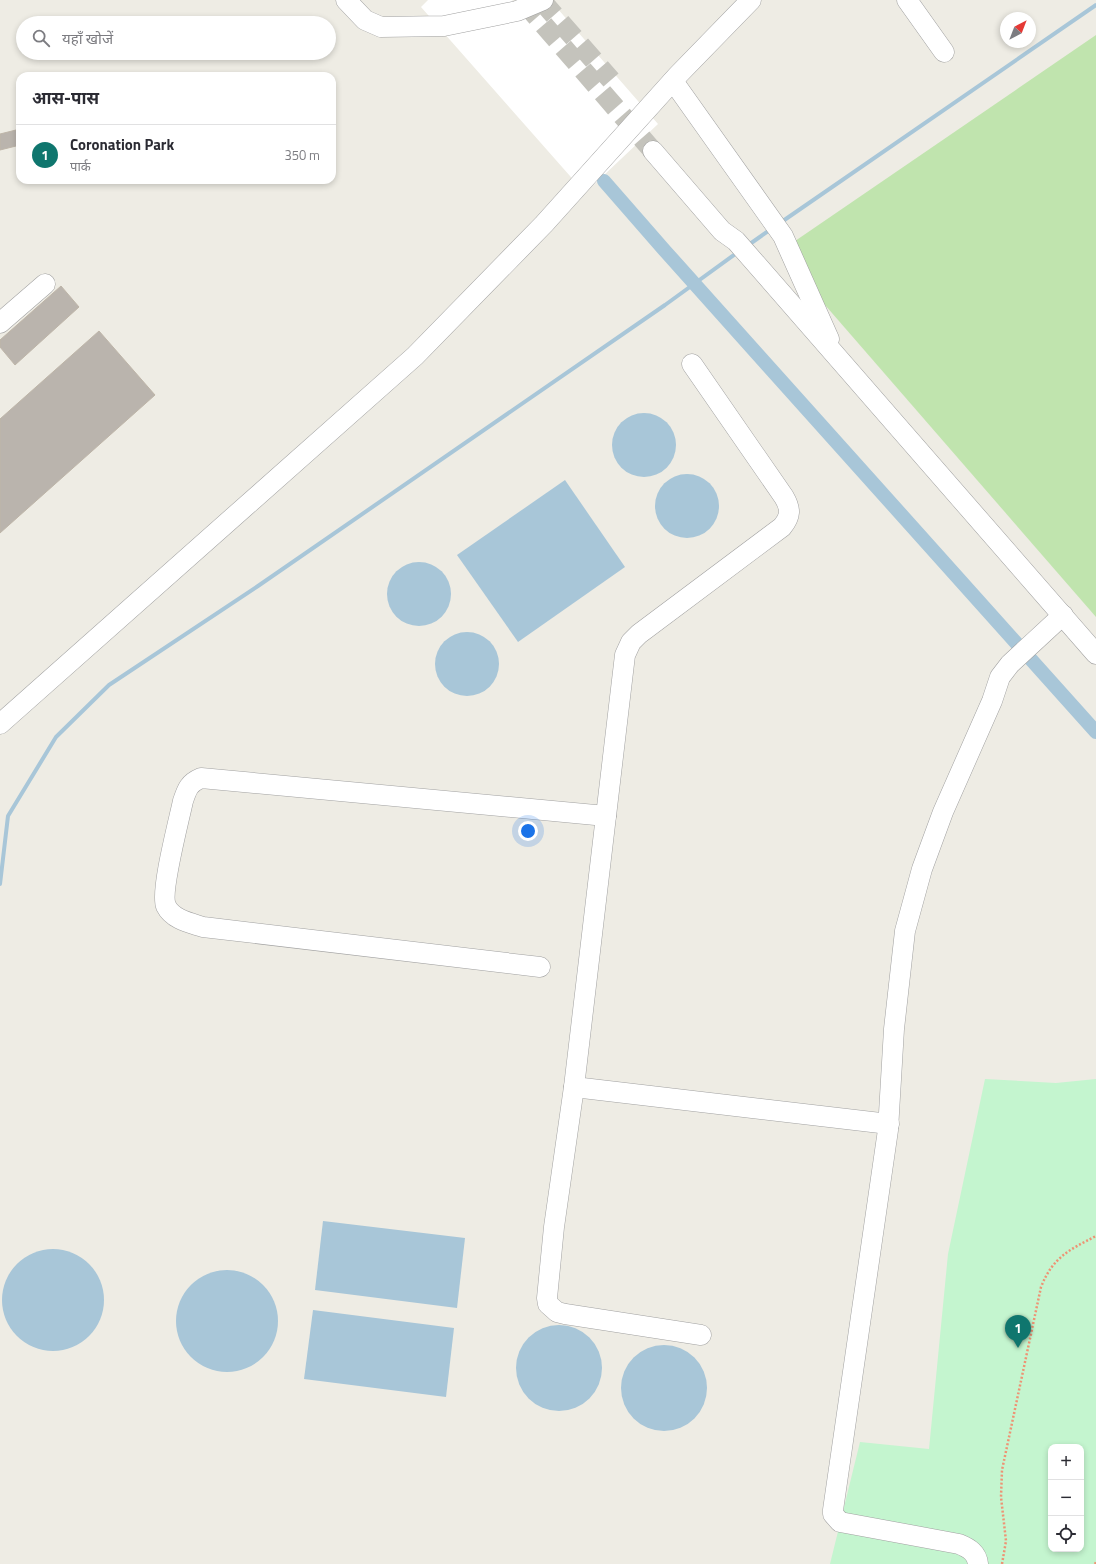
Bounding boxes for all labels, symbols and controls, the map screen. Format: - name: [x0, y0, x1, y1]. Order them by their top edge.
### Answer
- north arrow: [1000, 12, 1036, 48]
- search box: [16, 16, 336, 60]
- icon: search: [30, 27, 52, 49]
- text: यहाँ खोजें: [62, 27, 113, 50]
- text: आस-पास: [32, 85, 99, 111]
- text: Coronation Park: [70, 133, 174, 156]
- text: 1: [41, 145, 49, 165]
- text: 350 m: [284, 145, 320, 165]
- text: पार्क: [70, 156, 91, 176]
- your location: [518, 821, 538, 841]
- pin: 1: [1005, 1315, 1031, 1348]
- map controls: [1048, 1444, 1084, 1552]
- button: +: [1048, 1444, 1084, 1480]
- button: −: [1048, 1480, 1084, 1516]
- button: locate: [1048, 1516, 1084, 1552]

